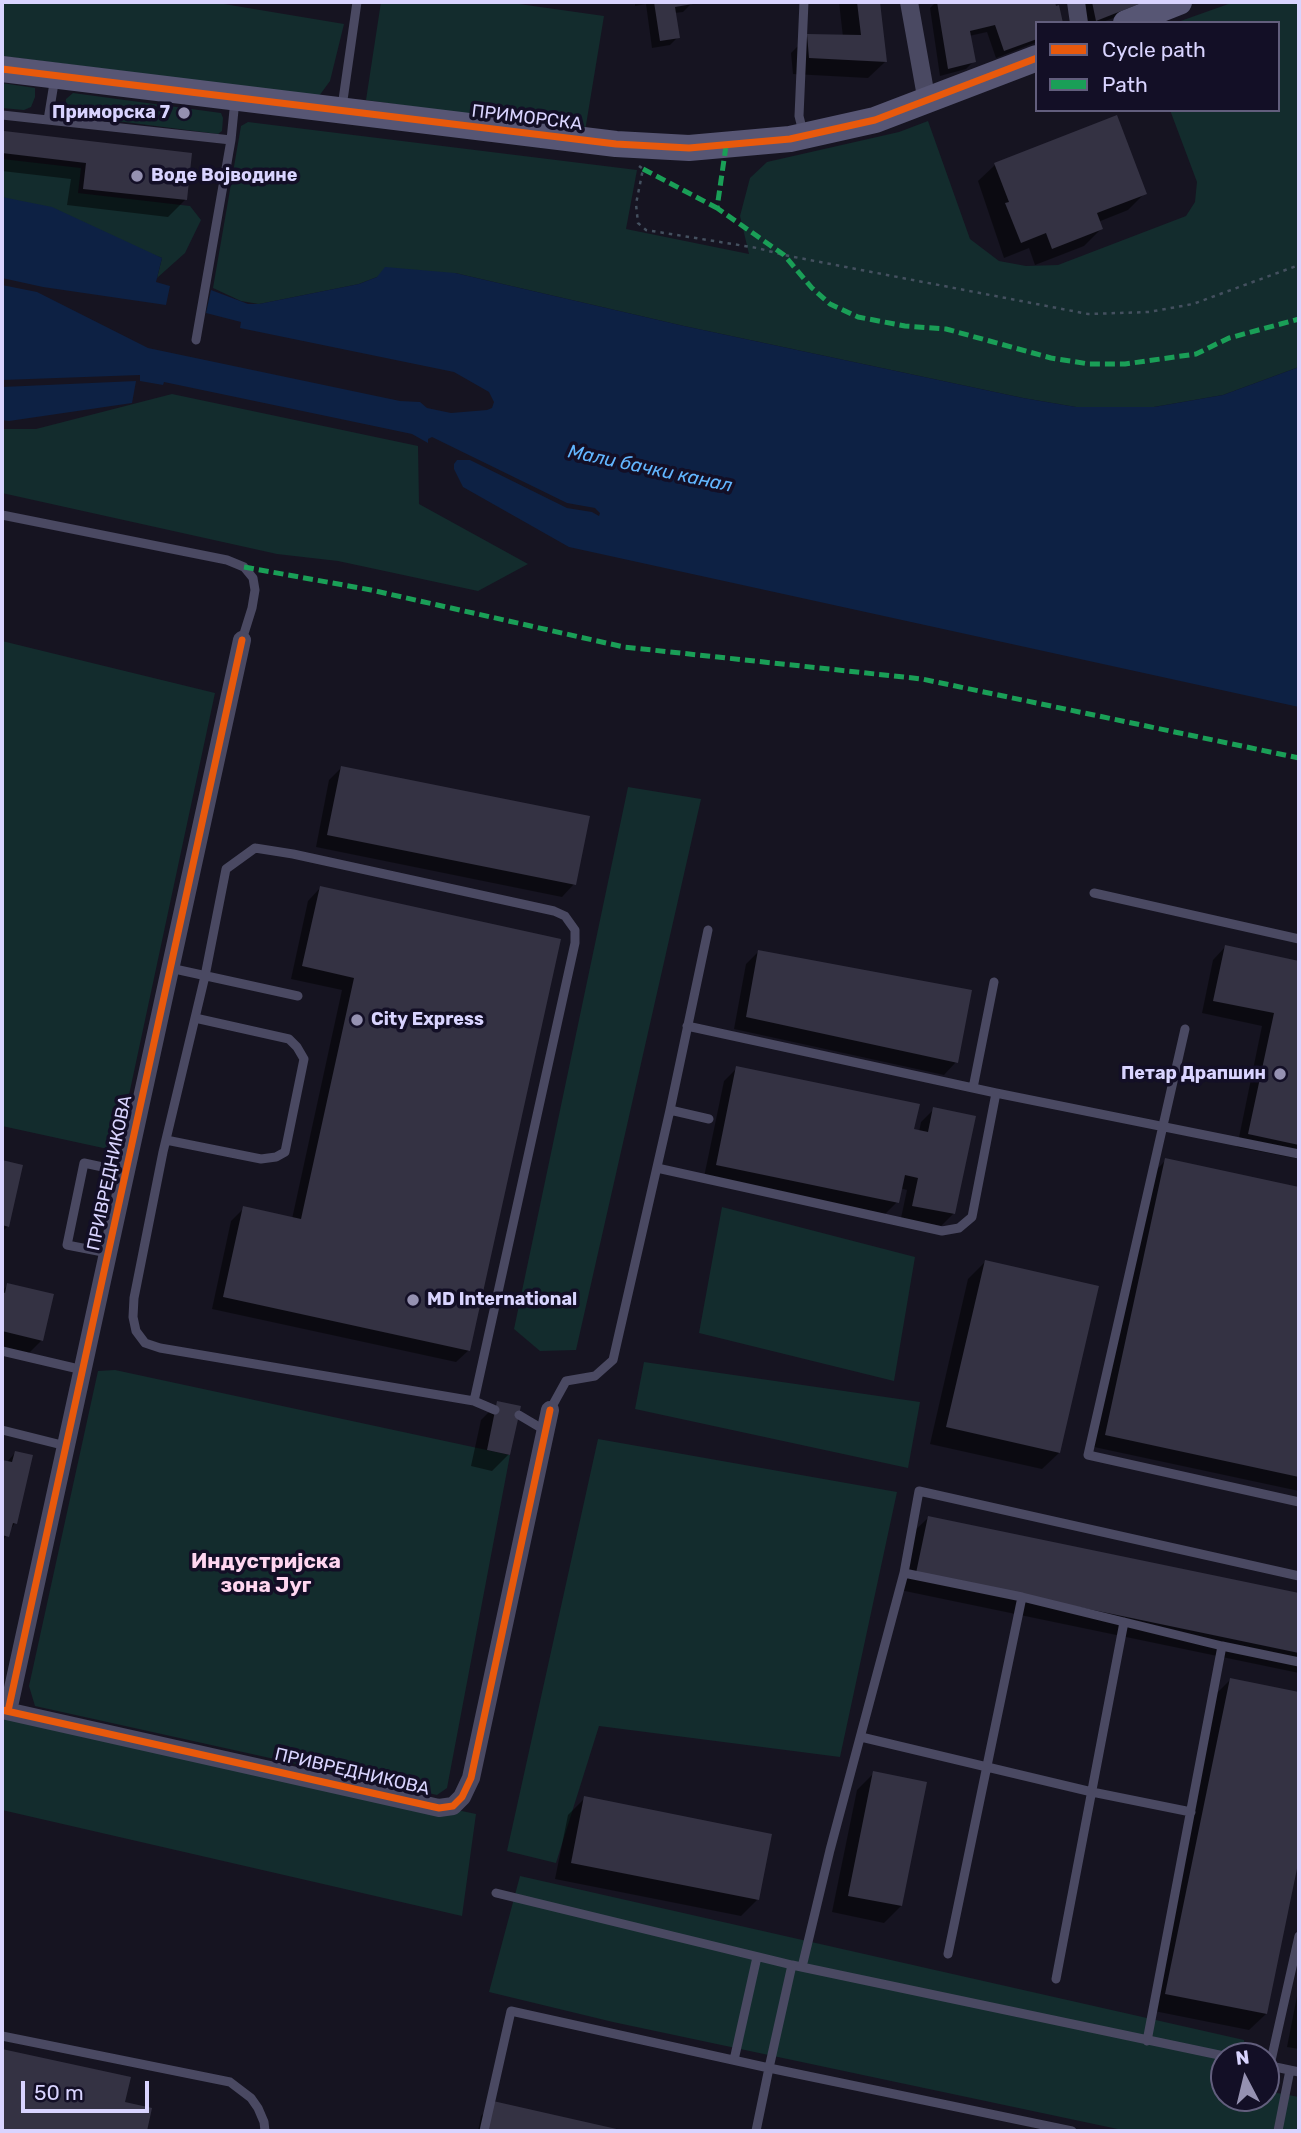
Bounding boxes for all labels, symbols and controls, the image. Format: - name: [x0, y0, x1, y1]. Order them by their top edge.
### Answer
- legend: [1035, 21, 1280, 112]
- text: Cycle path: [1102, 37, 1206, 62]
- text: Path: [1102, 72, 1148, 97]
- street label: ПРИМОРСКА: [470, 100, 584, 136]
- place label: Приморска 7: [52, 102, 170, 124]
- marker: Приморска 7: [176, 105, 192, 121]
- place label: Воде Војводине: [151, 165, 298, 187]
- marker: Воде Војводине: [129, 168, 145, 184]
- water label: Мали бачки канал: [566, 440, 734, 498]
- place label: City Express: [371, 1009, 484, 1031]
- marker: City Express: [349, 1012, 365, 1028]
- place label: Петар Драпшин: [1121, 1063, 1266, 1085]
- marker: Петар Драпшин: [1272, 1066, 1288, 1082]
- street label: ПРИВРЕДНИКОВА: [83, 1093, 137, 1253]
- place label: MD International: [427, 1289, 577, 1311]
- marker: MD International: [405, 1292, 421, 1308]
- district label: Индустријска зона Југ: [191, 1549, 341, 1599]
- street label: ПРИВРЕДНИКОВА: [272, 1744, 432, 1800]
- north arrow: [1210, 2042, 1280, 2112]
- text: N: [1234, 2045, 1251, 2070]
- scale bar: [24, 2066, 152, 2110]
- text: 50 m: [34, 2080, 84, 2105]

